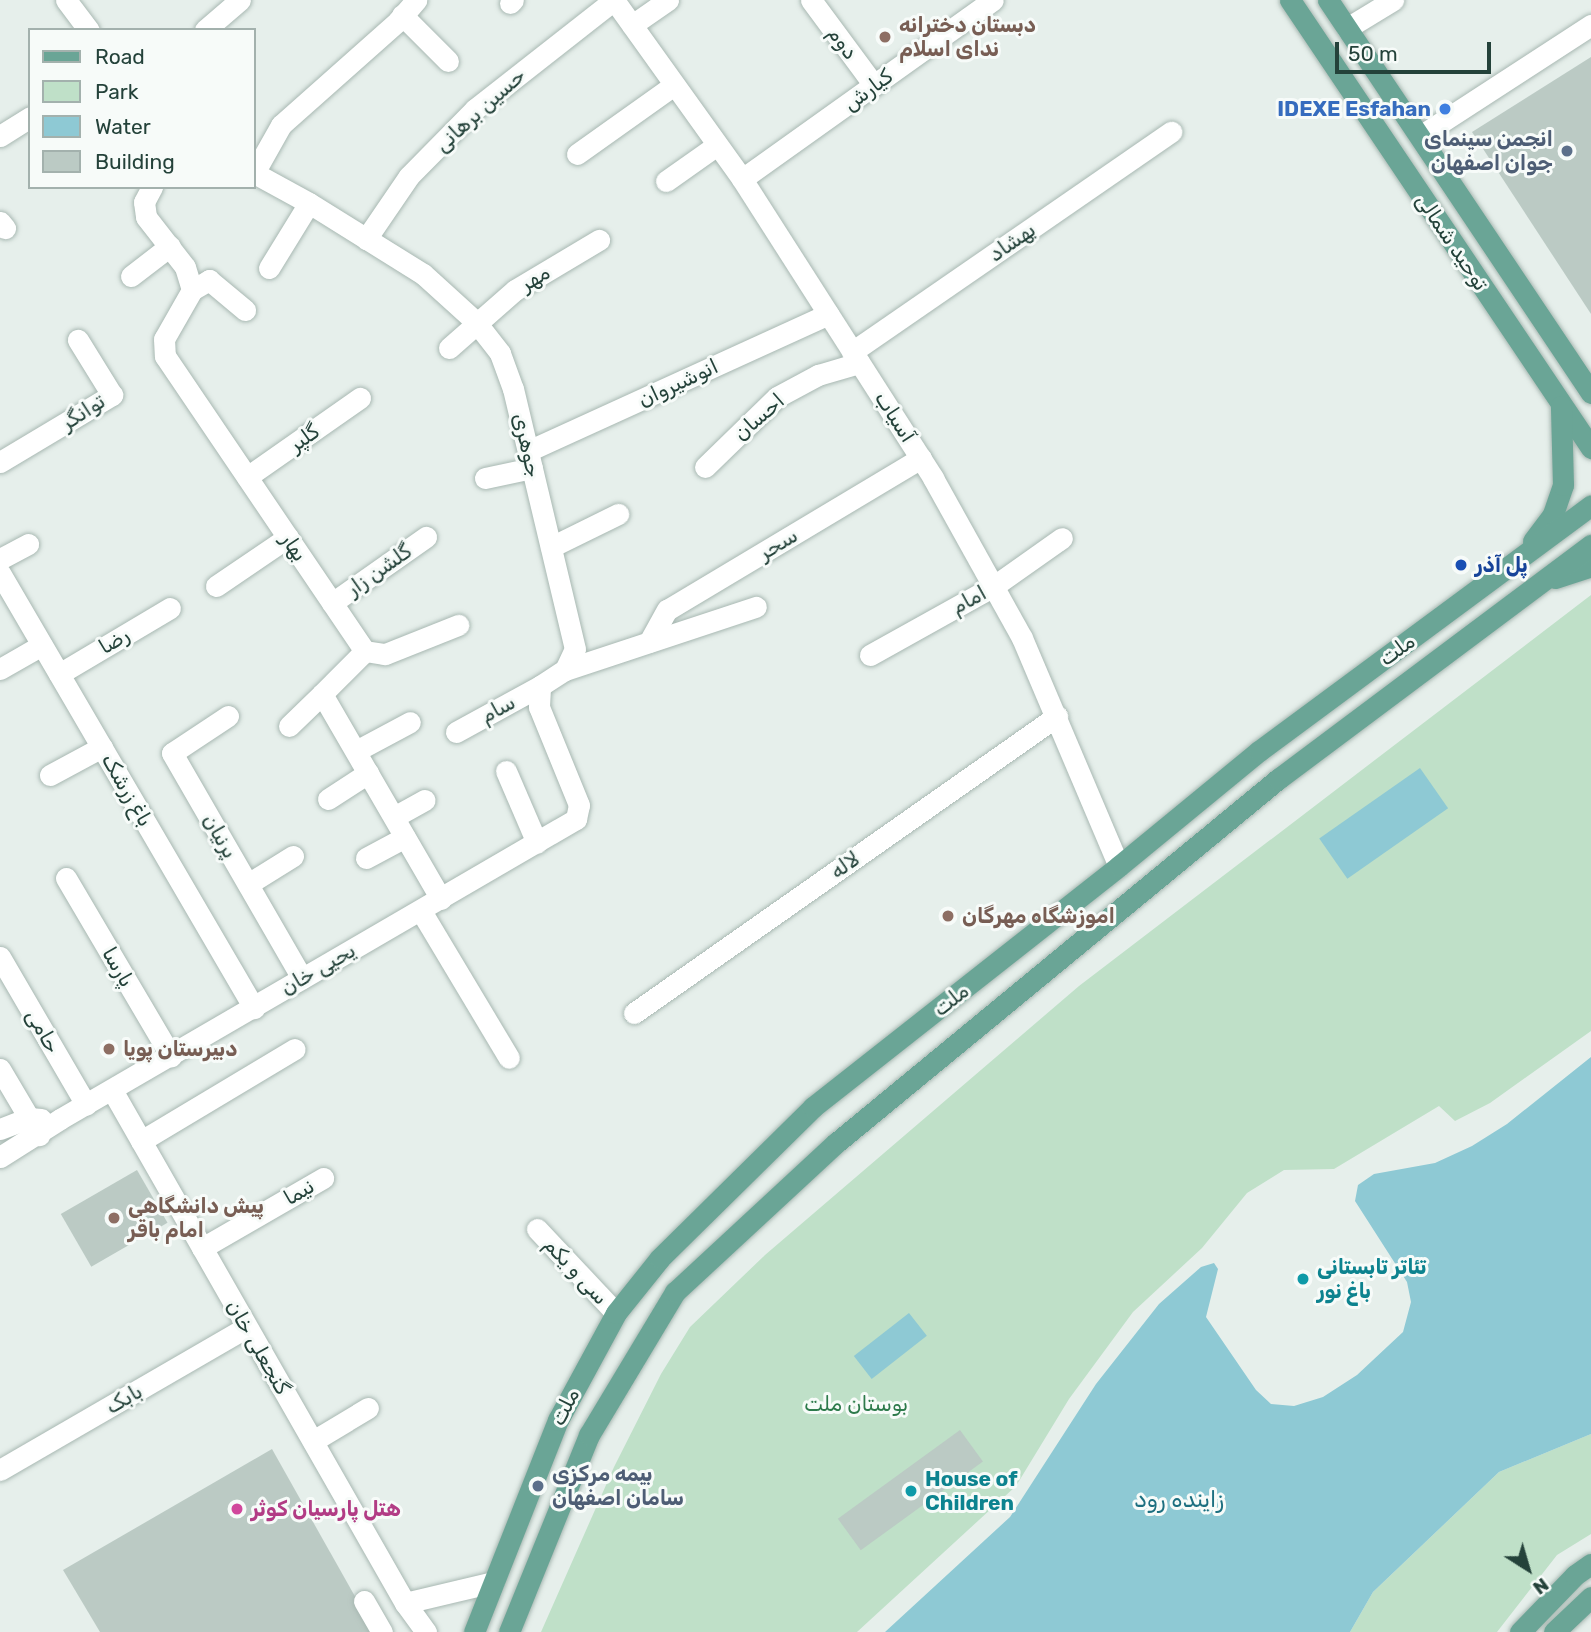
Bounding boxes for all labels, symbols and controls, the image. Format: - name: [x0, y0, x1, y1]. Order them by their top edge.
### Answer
- place label: دبستان دخترانه ندای اسلام: [899, 12, 1036, 62]
- street label: دوم: [823, 22, 863, 64]
- legend: [28, 28, 256, 189]
- scale bar: [1339, 28, 1495, 72]
- marker: دبستان دخترانه ندای اسلام: [877, 29, 893, 45]
- text: 50 m: [1348, 41, 1398, 66]
- text: Road: [95, 44, 145, 69]
- street label: حسین برهانی: [429, 63, 531, 157]
- street label: کیارش: [838, 64, 898, 116]
- text: Park: [95, 79, 139, 104]
- place label: IDEXE Esfahan: [1277, 96, 1431, 122]
- marker: IDEXE Esfahan: [1437, 101, 1453, 117]
- text: Water: [95, 114, 151, 139]
- place label: انجمن سینمای جوان اصفهان: [1424, 126, 1553, 176]
- marker: انجمن سینمای جوان اصفهان: [1559, 143, 1575, 159]
- text: Building: [95, 149, 175, 174]
- street label: توحید شمالی: [1410, 189, 1494, 295]
- street label: بهشاد: [984, 217, 1040, 267]
- street label: مهر: [516, 259, 554, 297]
- street label: انوشیروان: [634, 354, 722, 412]
- street label: آسیاب: [869, 387, 921, 447]
- street label: توانگر: [56, 388, 110, 436]
- street label: احسان: [728, 388, 790, 446]
- street label: جوهری: [507, 411, 547, 479]
- street label: گلپر: [284, 419, 324, 457]
- street label: سحر: [754, 523, 802, 565]
- street label: بهار: [276, 528, 312, 566]
- street label: گلشن زار: [342, 539, 416, 601]
- place label: پل آذر: [1475, 552, 1528, 578]
- marker: پل آذر: [1453, 557, 1469, 573]
- street label: امام: [947, 580, 991, 620]
- street label: رضا: [94, 622, 134, 660]
- street label: ملت: [1374, 629, 1420, 671]
- street label: سام: [476, 689, 520, 729]
- street label: باغ زرشک: [96, 749, 158, 831]
- street label: پرنیان: [197, 809, 243, 863]
- street label: لاله: [825, 846, 865, 884]
- place label: اموزشگاه مهرگان: [962, 903, 1115, 929]
- marker: اموزشگاه مهرگان: [940, 908, 956, 924]
- street label: یحیی خان: [276, 938, 360, 1000]
- street label: پارسا: [97, 942, 139, 992]
- street label: ملت: [928, 978, 974, 1022]
- street label: حامی: [20, 1005, 66, 1057]
- place label: دبیرستان پویا: [123, 1036, 237, 1062]
- marker: دبیرستان پویا: [101, 1041, 117, 1057]
- street label: نیما: [279, 1173, 319, 1211]
- place label: پیش دانشگاهی امام باقر: [128, 1193, 264, 1243]
- marker: پیش دانشگاهی امام باقر: [106, 1210, 122, 1226]
- street label: سی و یکم: [539, 1232, 613, 1310]
- place label: تئاتر تابستانی باغ نور: [1317, 1254, 1426, 1304]
- marker: تئاتر تابستانی باغ نور: [1295, 1271, 1311, 1287]
- street label: گنجعلی خان: [221, 1295, 295, 1399]
- street label: بابک: [101, 1379, 147, 1419]
- street label: ملت: [545, 1384, 585, 1430]
- park label: بوستان ملت: [804, 1391, 908, 1417]
- place label: بیمه مرکزی سامان اصفهان: [552, 1461, 684, 1511]
- place label: House of Children: [925, 1466, 1018, 1516]
- marker: بیمه مرکزی سامان اصفهان: [530, 1478, 546, 1494]
- marker: House of Children: [903, 1483, 919, 1499]
- water label: زاینده رود: [1134, 1485, 1224, 1513]
- place label: هتل پارسیان کوثر: [251, 1496, 401, 1522]
- marker: هتل پارسیان کوثر: [229, 1501, 245, 1517]
- north arrow: [1493, 1534, 1563, 1604]
- text: N: [1529, 1573, 1553, 1599]

